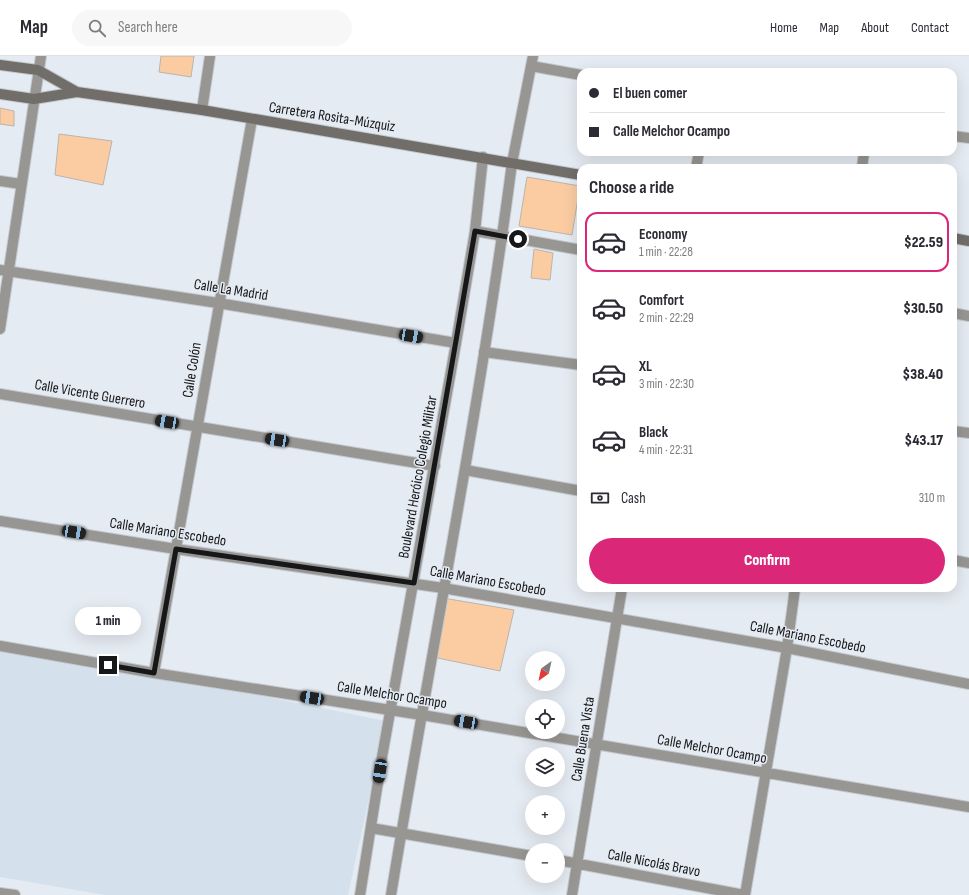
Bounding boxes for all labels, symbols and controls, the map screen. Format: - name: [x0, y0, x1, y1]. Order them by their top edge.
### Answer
- search box: [72, 10, 352, 46]
- text: Map: [20, 16, 48, 39]
- icon: search: [86, 17, 108, 39]
- text: Search here: [118, 18, 178, 37]
- text: Home: [770, 19, 798, 36]
- text: Map: [820, 19, 839, 36]
- text: About: [861, 19, 889, 36]
- text: Contact: [911, 19, 949, 36]
- text: El buen comer: [613, 84, 687, 103]
- street label: Carretera Rosita-Múzquiz: [267, 98, 397, 136]
- text: Calle Melchor Ocampo: [613, 122, 730, 141]
- text: Choose a ride: [589, 177, 674, 198]
- icon: car: [591, 224, 627, 260]
- text: Economy: [639, 225, 688, 244]
- route start: [509, 230, 527, 248]
- text: $22.59: [904, 233, 943, 252]
- text: 1 min · 22:28: [639, 244, 693, 260]
- street label: Calle La Madrid: [193, 275, 269, 305]
- icon: car: [591, 290, 627, 326]
- text: Comfort: [639, 291, 684, 310]
- text: $30.50: [903, 299, 943, 318]
- text: 2 min · 22:29: [639, 310, 694, 326]
- car: [398, 328, 424, 344]
- street label: Calle Colón: [178, 341, 206, 399]
- icon: car: [591, 356, 627, 392]
- text: XL: [639, 357, 652, 376]
- text: $38.40: [903, 365, 943, 384]
- street label: Calle Vicente Guerrero: [33, 375, 147, 413]
- text: 3 min · 22:30: [639, 376, 694, 392]
- street label: Boulevard Heróico Colegio Militar: [394, 393, 442, 560]
- car: [154, 414, 180, 430]
- icon: car: [591, 422, 627, 458]
- text: Black: [639, 423, 668, 442]
- text: $43.17: [904, 431, 943, 450]
- car: [264, 432, 290, 448]
- text: 4 min · 22:31: [639, 442, 693, 458]
- icon: cash: [589, 487, 611, 509]
- text: Cash: [621, 489, 646, 508]
- text: 310 m: [919, 490, 945, 506]
- street label: Calle Mariano Escobedo: [108, 513, 228, 551]
- car: [61, 524, 87, 540]
- button: Confirm: [589, 538, 945, 584]
- street label: Calle Mariano Escobedo: [428, 561, 548, 601]
- callout: 1 min: [75, 607, 141, 635]
- text: 1 min: [96, 613, 120, 629]
- street label: Calle Mariano Escobedo: [748, 616, 868, 658]
- north arrow: [525, 651, 565, 691]
- map controls: [525, 651, 565, 883]
- route end: [99, 656, 117, 674]
- street label: Calle Melchor Ocampo: [336, 677, 448, 713]
- car: [299, 690, 325, 706]
- street label: Calle Buena Vista: [567, 695, 599, 783]
- button: locate: [525, 699, 565, 739]
- car: [453, 714, 479, 730]
- street label: Calle Melchor Ocampo: [656, 730, 768, 768]
- button: layers: [525, 747, 565, 787]
- car: [372, 758, 388, 784]
- button: +: [525, 795, 565, 835]
- button: −: [525, 843, 565, 883]
- street label: Calle Nicolás Bravo: [606, 845, 702, 881]

